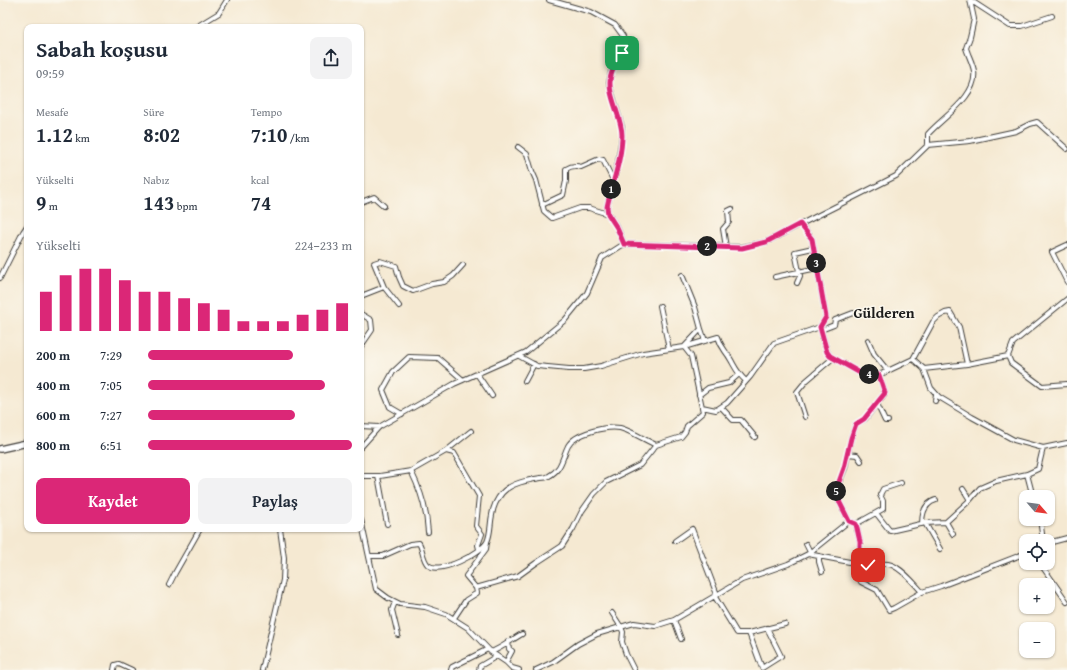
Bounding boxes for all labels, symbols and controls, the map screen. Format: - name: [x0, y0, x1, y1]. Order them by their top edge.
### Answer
- text: Sabah koşusu: [36, 33, 168, 65]
- pin: [605, 36, 639, 70]
- button: share: [310, 37, 352, 79]
- icon: arrive: [611, 42, 633, 64]
- text: 09:59: [36, 64, 64, 83]
- text: Mesafe: [36, 104, 68, 120]
- text: Süre: [143, 104, 164, 120]
- text: Tempo: [251, 104, 282, 120]
- text: 1.12: [36, 120, 73, 149]
- text: 8:02: [143, 120, 180, 149]
- text: 7:10: [251, 120, 287, 149]
- text: km: [73, 130, 90, 146]
- text: /km: [287, 130, 310, 146]
- text: Yükselti: [36, 172, 74, 188]
- text: Nabız: [143, 172, 169, 188]
- text: kcal: [251, 172, 269, 188]
- pin: 1: [601, 179, 621, 199]
- text: 1: [608, 181, 614, 197]
- text: 9: [36, 188, 46, 217]
- text: 143: [143, 188, 174, 217]
- text: 74: [251, 188, 271, 217]
- text: m: [46, 198, 58, 214]
- text: bpm: [174, 198, 197, 214]
- text: Yükselti: [36, 236, 81, 255]
- text: 224–233 m: [295, 236, 352, 255]
- pin: 2: [697, 236, 717, 256]
- text: 2: [704, 238, 710, 254]
- pin: 3: [806, 253, 826, 273]
- text: 3: [813, 255, 819, 271]
- district label: Gülderen: [853, 302, 915, 323]
- text: 200 m: [36, 346, 70, 365]
- text: 7:29: [100, 346, 122, 365]
- pin: 4: [859, 364, 879, 384]
- text: 4: [866, 366, 872, 382]
- text: 400 m: [36, 376, 70, 395]
- text: 7:05: [100, 376, 122, 395]
- text: 600 m: [36, 406, 70, 425]
- text: 7:27: [100, 406, 122, 425]
- text: 800 m: [36, 436, 70, 455]
- text: 6:51: [100, 436, 122, 455]
- button: Kaydet: [36, 478, 190, 524]
- button: Paylaş: [198, 478, 352, 524]
- pin: 5: [826, 481, 846, 501]
- text: 5: [833, 483, 839, 499]
- north arrow: [1019, 490, 1055, 526]
- map controls: [1019, 490, 1055, 658]
- button: locate: [1019, 534, 1055, 570]
- pin: [851, 548, 885, 582]
- icon: check: [857, 554, 879, 576]
- button: +: [1019, 578, 1055, 614]
- button: −: [1019, 622, 1055, 658]

